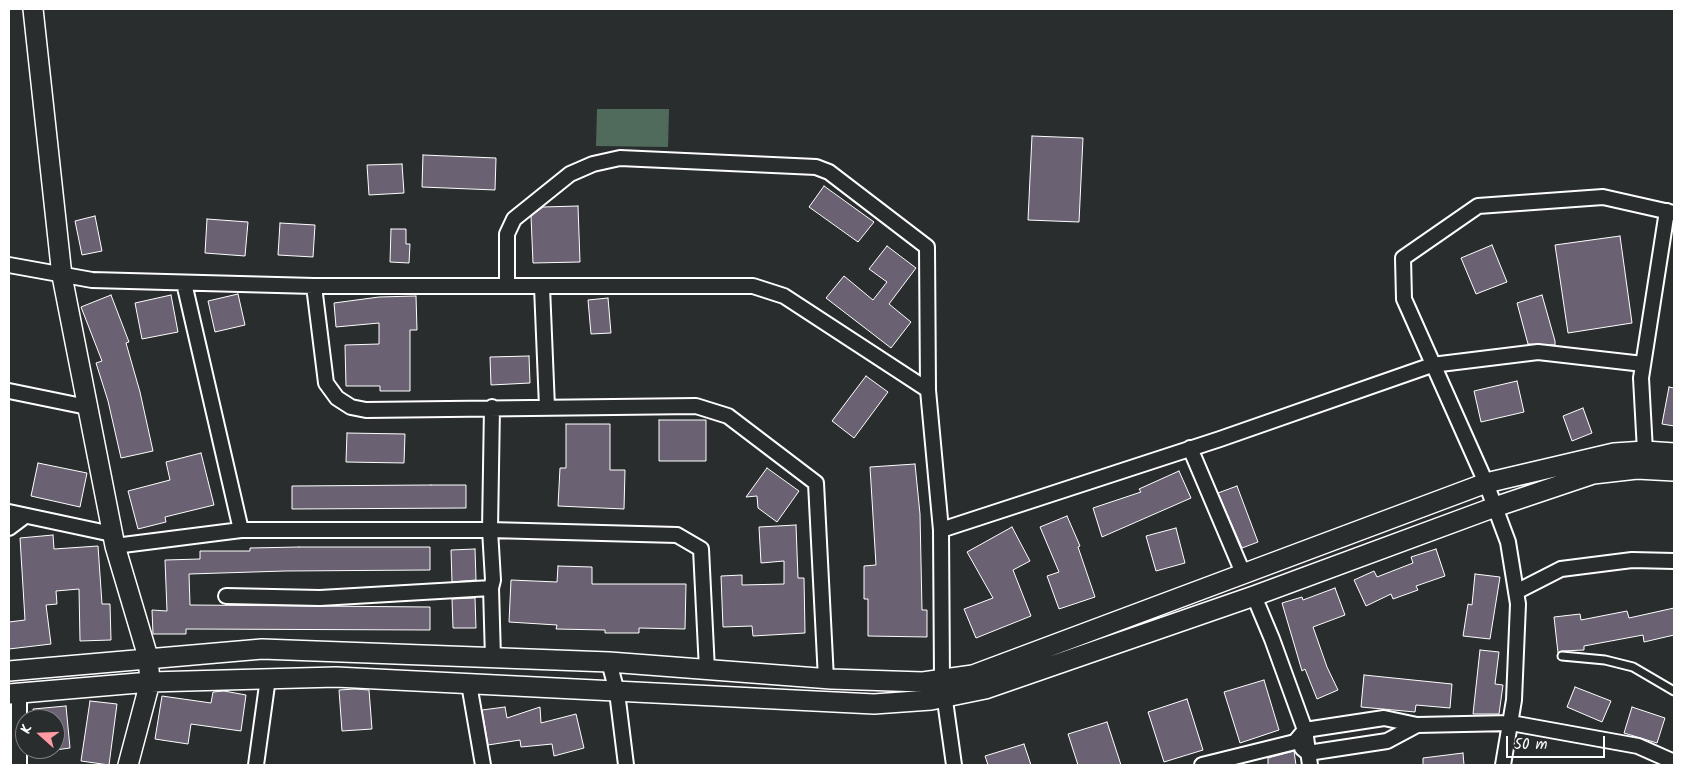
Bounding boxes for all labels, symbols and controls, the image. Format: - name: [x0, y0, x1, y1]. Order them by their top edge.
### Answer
- north arrow: [15, 709, 65, 759]
- text: K: [15, 721, 39, 737]
- scale bar: [1508, 726, 1607, 758]
- text: 50 m: [1514, 733, 1548, 757]

